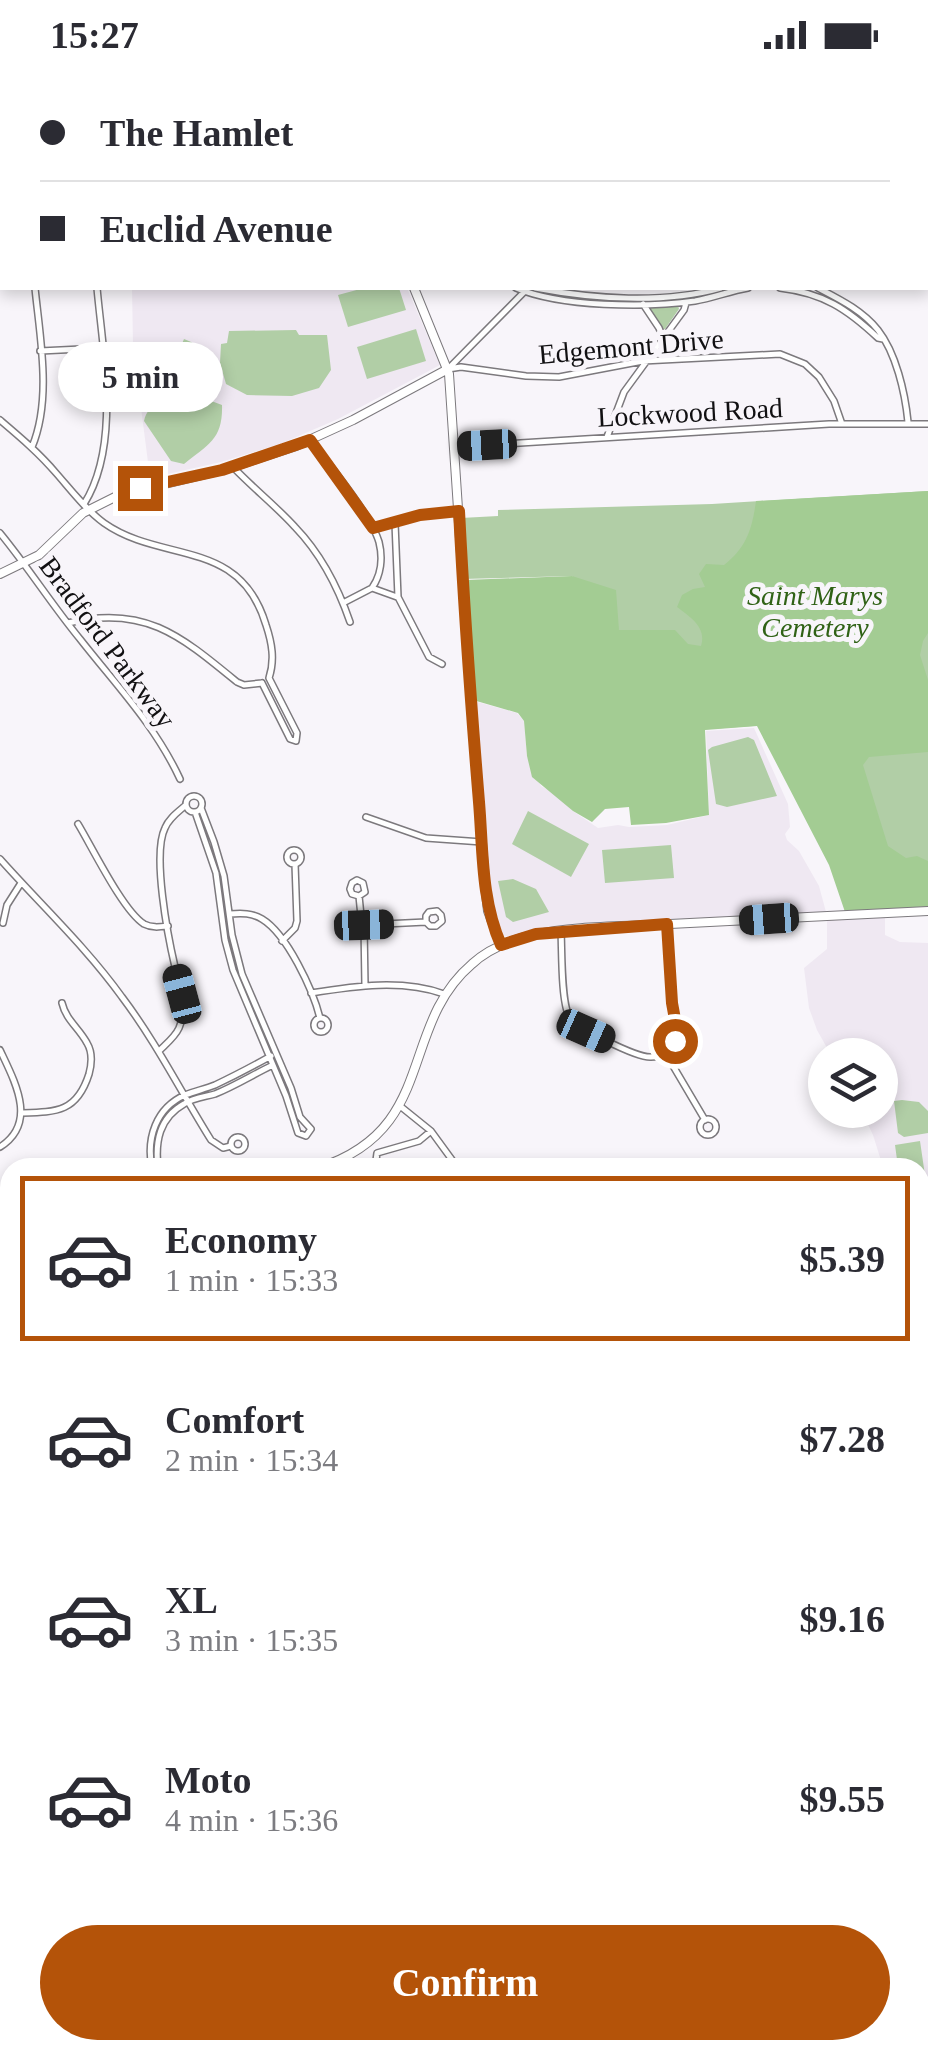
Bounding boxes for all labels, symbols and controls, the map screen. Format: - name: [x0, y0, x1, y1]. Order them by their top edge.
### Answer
- text: 15:27: [50, 14, 139, 56]
- text: The Hamlet: [100, 112, 293, 154]
- text: Euclid Avenue: [100, 208, 333, 250]
- street label: Edgemont Drive: [537, 323, 725, 370]
- callout: 5 min: [58, 343, 222, 413]
- text: 5 min: [102, 359, 179, 395]
- street label: Lockwood Road: [596, 392, 784, 433]
- car: [456, 428, 518, 462]
- route end: [118, 466, 163, 511]
- street label: Bradford Parkway: [33, 551, 182, 734]
- park label: Saint Marys Cemetery: [747, 580, 883, 643]
- car: [738, 902, 800, 936]
- car: [333, 909, 395, 941]
- car: [160, 961, 204, 1027]
- car: [552, 1005, 620, 1057]
- route start: [653, 1019, 698, 1064]
- map controls: [808, 1038, 898, 1128]
- button: layers: [808, 1038, 898, 1128]
- icon: car: [45, 1214, 135, 1304]
- text: Economy: [165, 1219, 317, 1261]
- text: $5.39: [800, 1238, 885, 1280]
- text: 1 min · 15:33: [165, 1262, 338, 1298]
- icon: car: [45, 1394, 135, 1484]
- text: Comfort: [165, 1399, 304, 1441]
- text: $7.28: [800, 1418, 885, 1460]
- text: 2 min · 15:34: [165, 1442, 338, 1478]
- icon: car: [45, 1574, 135, 1664]
- text: XL: [165, 1579, 218, 1621]
- text: $9.16: [800, 1598, 885, 1640]
- text: 3 min · 15:35: [165, 1622, 338, 1658]
- icon: car: [45, 1754, 135, 1844]
- text: Moto: [165, 1759, 252, 1801]
- text: $9.55: [800, 1778, 885, 1820]
- text: 4 min · 15:36: [165, 1802, 338, 1838]
- button: Confirm: [40, 1925, 890, 2040]

